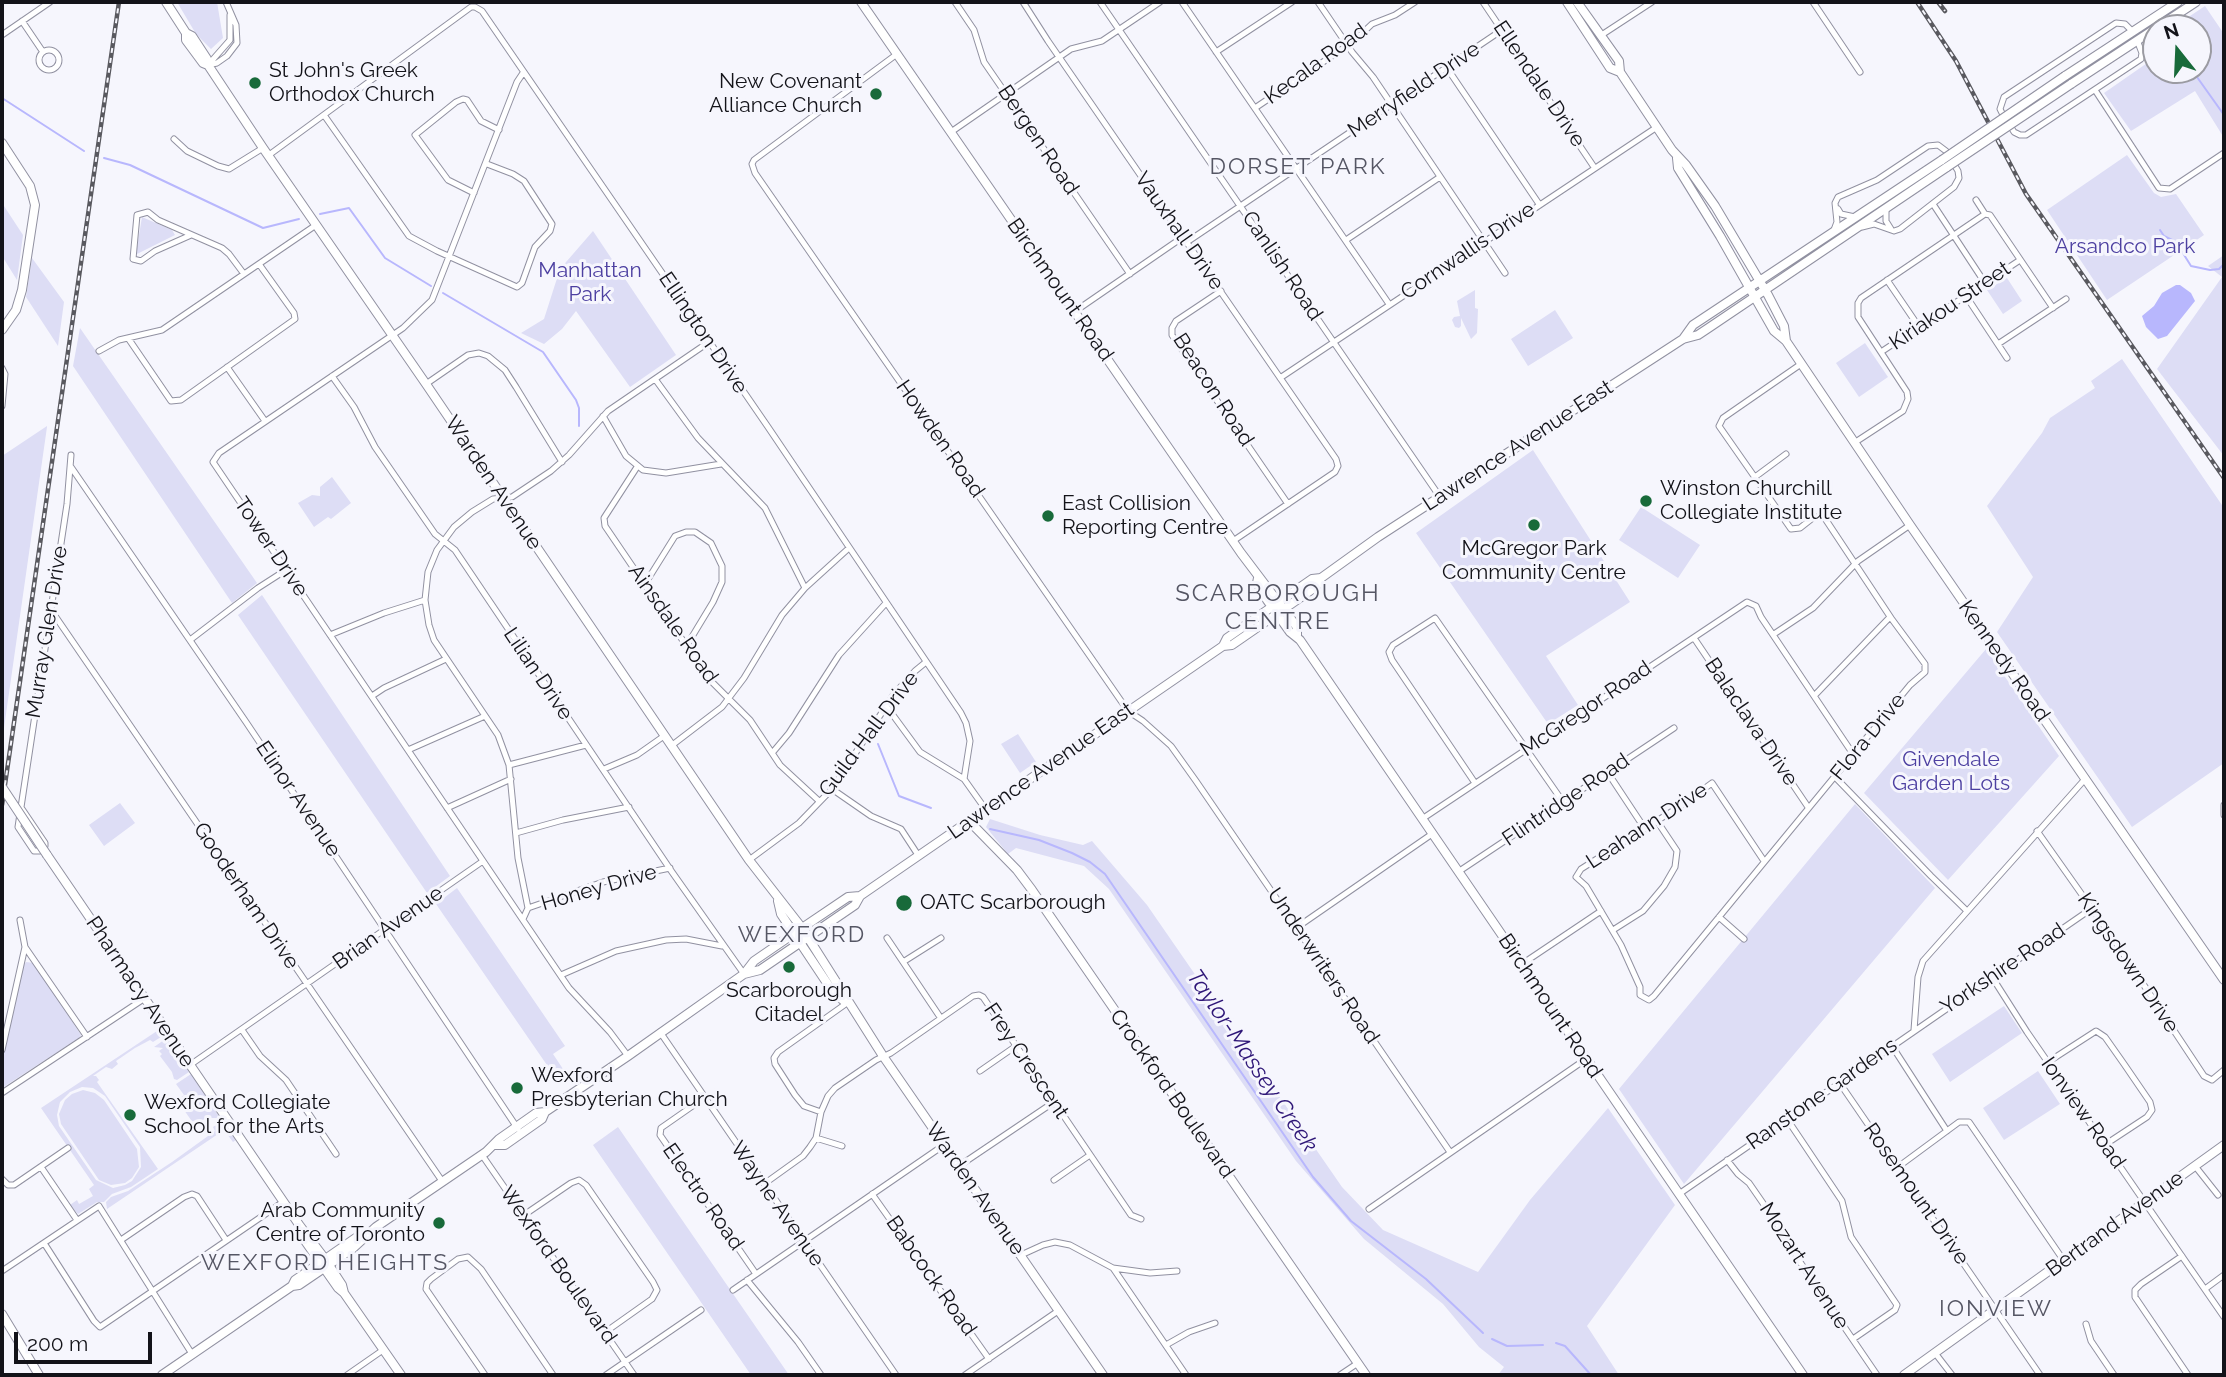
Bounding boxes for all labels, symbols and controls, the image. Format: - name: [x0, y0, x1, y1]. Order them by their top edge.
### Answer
- north arrow: [2142, 14, 2212, 84]
- street label: Ellendale Drive: [1488, 16, 1590, 152]
- street label: Kecala Road: [1260, 18, 1372, 110]
- text: N: [2161, 18, 2181, 44]
- street label: Merryfield Drive: [1343, 37, 1485, 143]
- place label: St John's Greek Orthodox Church: [269, 58, 435, 108]
- place label: New Covenant Alliance Church: [709, 69, 862, 119]
- marker: St John's Greek Orthodox Church: [247, 75, 263, 91]
- street label: Bergen Road: [992, 80, 1084, 200]
- marker: New Covenant Alliance Church: [868, 86, 884, 102]
- district label: DORSET PARK: [1211, 153, 1385, 181]
- street label: Vauxhall Drive: [1129, 167, 1229, 295]
- street label: Cornwallis Drive: [1396, 197, 1540, 305]
- street label: Canlish Road: [1236, 207, 1328, 325]
- street label: Birchmount Road: [1001, 214, 1119, 366]
- park label: Arsandco Park: [2055, 234, 2195, 260]
- street label: Kiriakou Street: [1885, 256, 2015, 356]
- park label: Manhattan Park: [538, 258, 642, 308]
- street label: Ellington Drive: [653, 267, 753, 399]
- street label: Beacon Road: [1167, 329, 1259, 451]
- street label: Howden Road: [890, 375, 990, 503]
- street label: Lawrence Avenue East: [1418, 375, 1618, 517]
- street label: Warden Avenue: [439, 411, 547, 555]
- place label: Winston Churchill Collegiate Institute: [1660, 476, 1842, 526]
- place label: East Collision Reporting Centre: [1062, 491, 1228, 541]
- street label: Tower Drive: [229, 493, 313, 601]
- marker: Winston Churchill Collegiate Institute: [1638, 493, 1654, 509]
- marker: East Collision Reporting Centre: [1040, 508, 1056, 524]
- marker: McGregor Park Community Centre: [1526, 517, 1542, 533]
- place label: McGregor Park Community Centre: [1442, 536, 1626, 586]
- street label: Murray Glen Drive: [21, 544, 73, 720]
- street label: Ainsdale Road: [623, 560, 723, 688]
- district label: SCARBOROUGH CENTRE: [1177, 580, 1379, 636]
- street label: Kennedy Road: [1953, 596, 2055, 726]
- street label: Lilian Drive: [498, 623, 578, 725]
- street label: Balaclava Drive: [1699, 653, 1803, 791]
- street label: McGregor Road: [1516, 656, 1656, 762]
- street label: Guild Hall Drive: [814, 667, 924, 801]
- street label: Flora Drive: [1825, 688, 1911, 786]
- street label: Lawrence Avenue East: [943, 697, 1139, 845]
- street label: Elinor Avenue: [250, 736, 346, 862]
- park label: Givendale Garden Lots: [1892, 747, 2010, 797]
- street label: Flintridge Road: [1498, 748, 1634, 852]
- street label: Leahann Drive: [1582, 777, 1712, 875]
- street label: Gooderham Drive: [188, 818, 304, 974]
- street label: Honey Drive: [538, 859, 660, 917]
- street label: Brian Avenue: [328, 881, 448, 975]
- street label: Underwriters Road: [1262, 883, 1384, 1049]
- street label: Kingsdown Drive: [2072, 888, 2184, 1038]
- place label: OATC Scarborough: [920, 890, 1106, 916]
- marker: OATC Scarborough: [894, 893, 914, 913]
- street label: Pharmacy Avenue: [80, 912, 200, 1072]
- street label: Yorkshire Road: [1936, 918, 2070, 1020]
- district label: WEXFORD: [739, 921, 865, 949]
- street label: Birchmount Road: [1492, 929, 1608, 1083]
- marker: Scarborough Citadel: [781, 959, 797, 975]
- water label: Taylor-Massey Creek: [1181, 964, 1323, 1158]
- place label: Scarborough Citadel: [726, 978, 852, 1028]
- street label: Frey Crescent: [978, 998, 1074, 1124]
- street label: Crockford Boulevard: [1104, 1005, 1240, 1183]
- street label: Ranstone Gardens: [1742, 1033, 1902, 1155]
- street label: Ionview Road: [2035, 1052, 2131, 1174]
- place label: Wexford Presbyterian Church: [531, 1063, 728, 1113]
- marker: Wexford Presbyterian Church: [509, 1080, 525, 1096]
- place label: Wexford Collegiate School for the Arts: [144, 1090, 330, 1140]
- marker: Wexford Collegiate School for the Arts: [122, 1107, 138, 1123]
- street label: Warden Avenue: [920, 1118, 1030, 1260]
- street label: Rosemount Drive: [1858, 1118, 1974, 1270]
- street label: Wayne Avenue: [725, 1137, 829, 1271]
- street label: Electro Road: [657, 1139, 749, 1255]
- street label: Bertrand Avenue: [2041, 1166, 2189, 1282]
- street label: Wexford Boulevard: [494, 1181, 622, 1349]
- place label: Arab Community Centre of Toronto: [256, 1198, 425, 1248]
- street label: Mozart Avenue: [1754, 1198, 1854, 1334]
- street label: Babcock Road: [880, 1211, 982, 1341]
- marker: Arab Community Centre of Toronto: [431, 1215, 447, 1231]
- district label: WEXFORD HEIGHTS: [203, 1249, 447, 1277]
- district label: IONVIEW: [1940, 1295, 2052, 1323]
- scale bar: [18, 1318, 156, 1362]
- text: 200 m: [27, 1331, 88, 1356]

